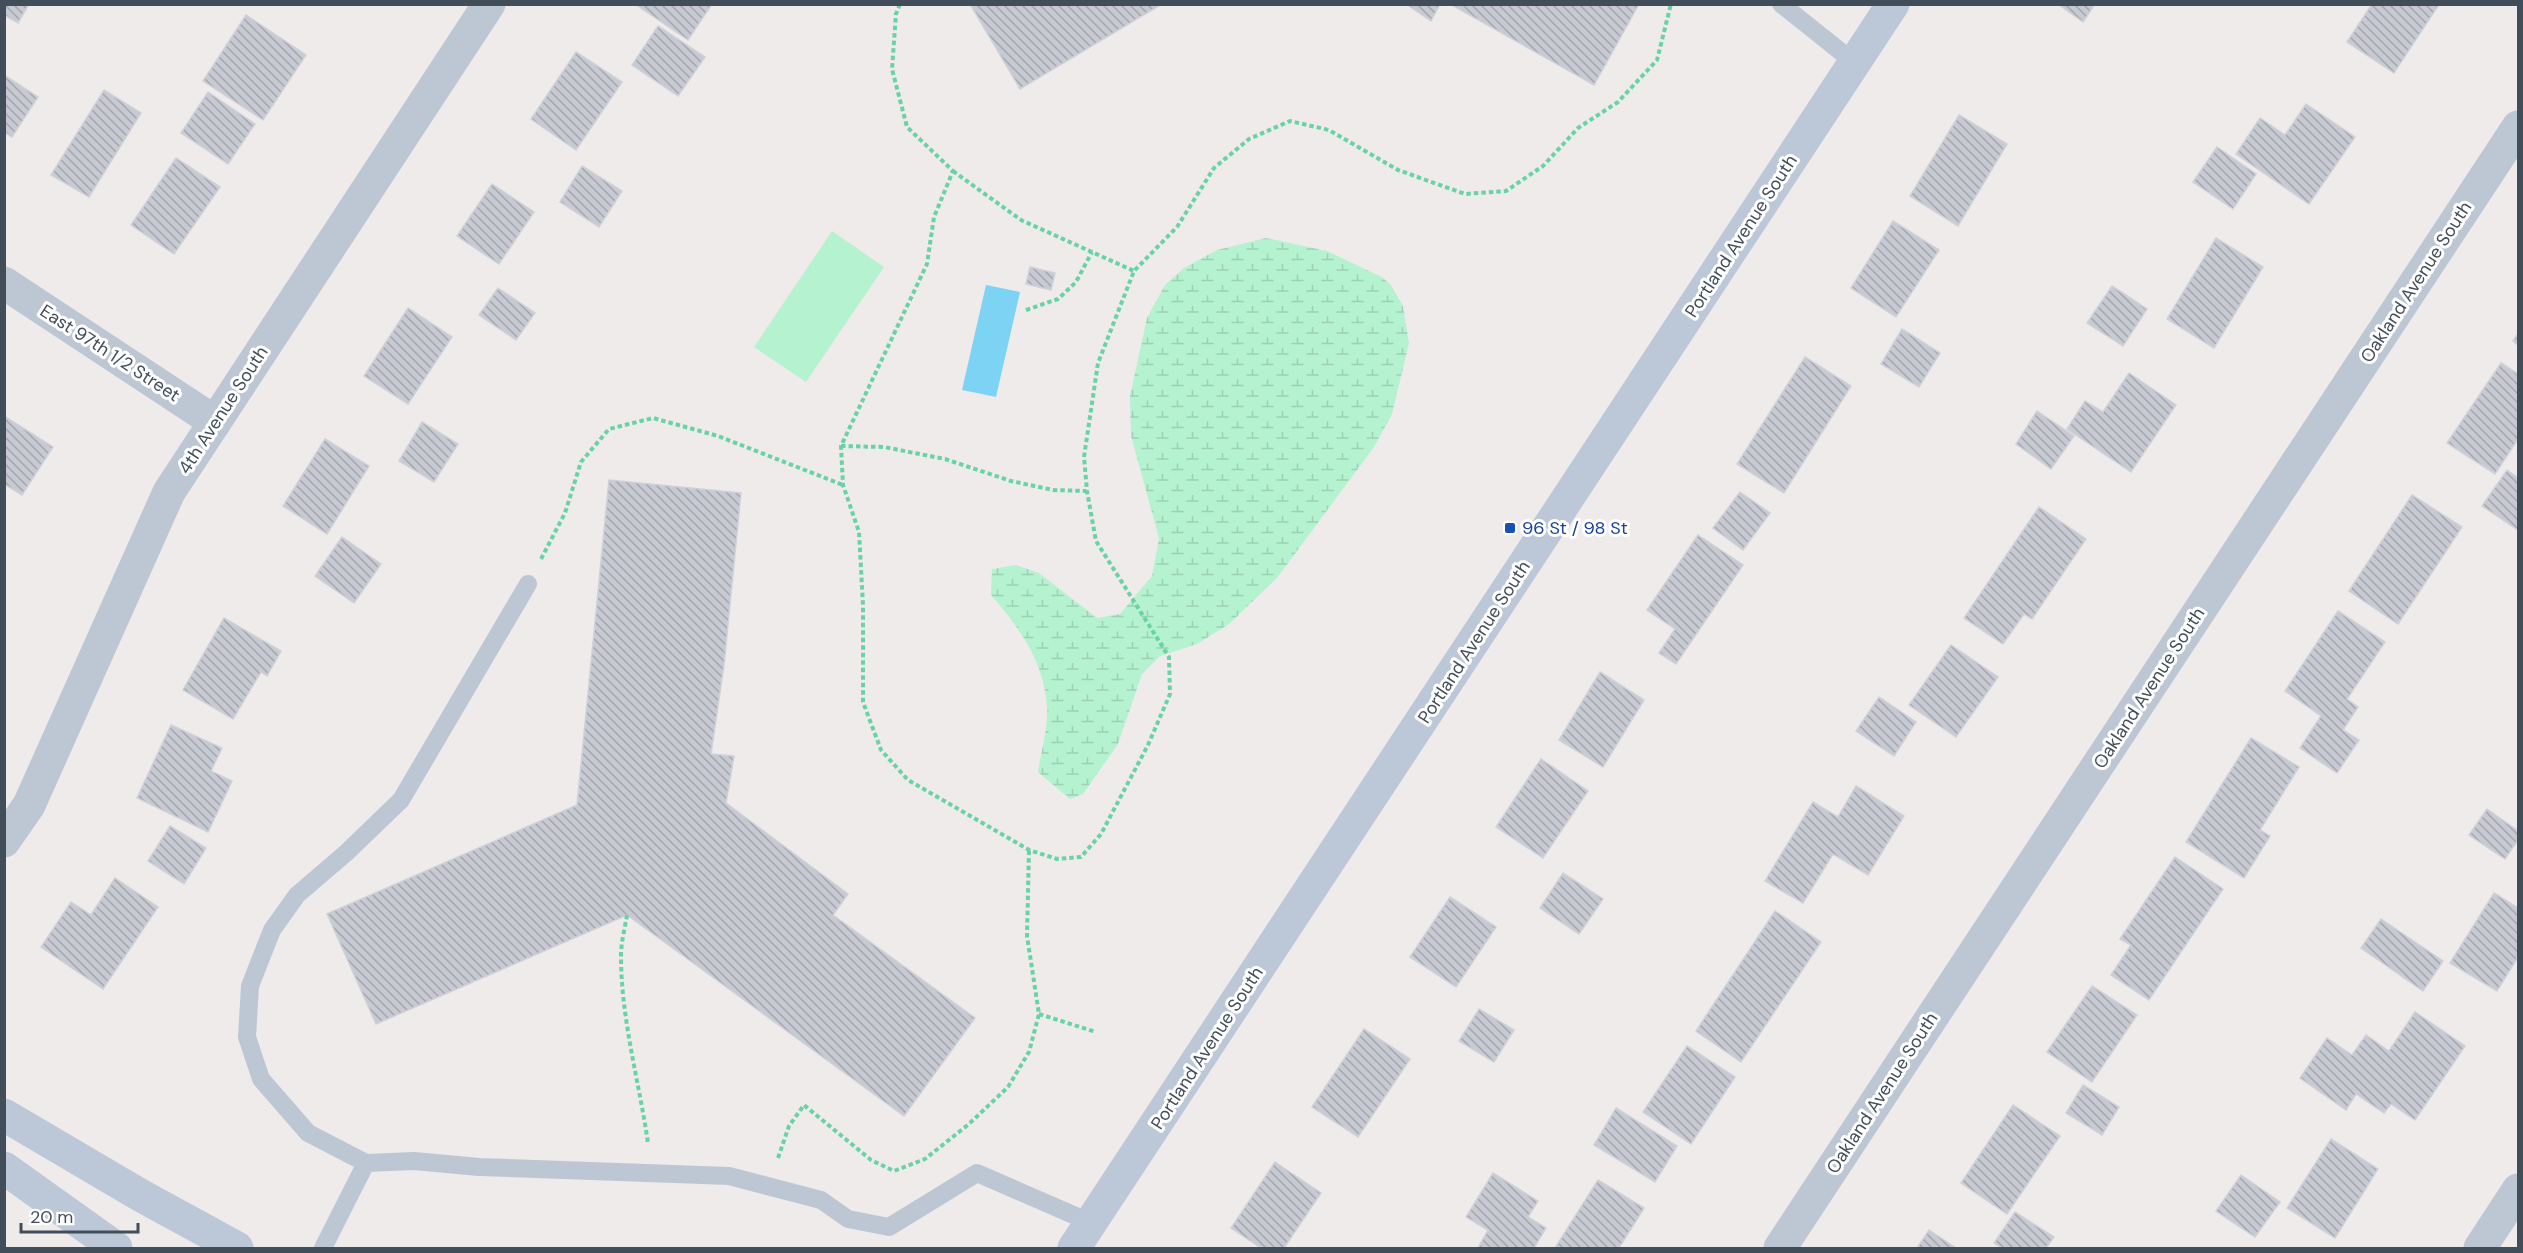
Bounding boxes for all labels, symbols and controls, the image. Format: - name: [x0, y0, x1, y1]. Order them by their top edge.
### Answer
- street label: Portland Avenue South: [1679, 150, 1803, 322]
- street label: Oakland Avenue South: [2355, 197, 2477, 367]
- street label: East 97th 1/2 Street: [36, 299, 184, 407]
- street label: 4th Avenue South: [173, 341, 273, 479]
- place label: 96 St / 98 St: [1522, 516, 1628, 540]
- marker: 96 St / 98 St: [1503, 521, 1517, 535]
- street label: Portland Avenue South: [1412, 556, 1536, 728]
- street label: Oakland Avenue South: [2088, 603, 2210, 773]
- street label: Portland Avenue South: [1145, 962, 1269, 1134]
- street label: Oakland Avenue South: [1821, 1008, 1943, 1178]
- scale bar: [21, 1196, 138, 1234]
- text: 20 m: [30, 1205, 73, 1229]

